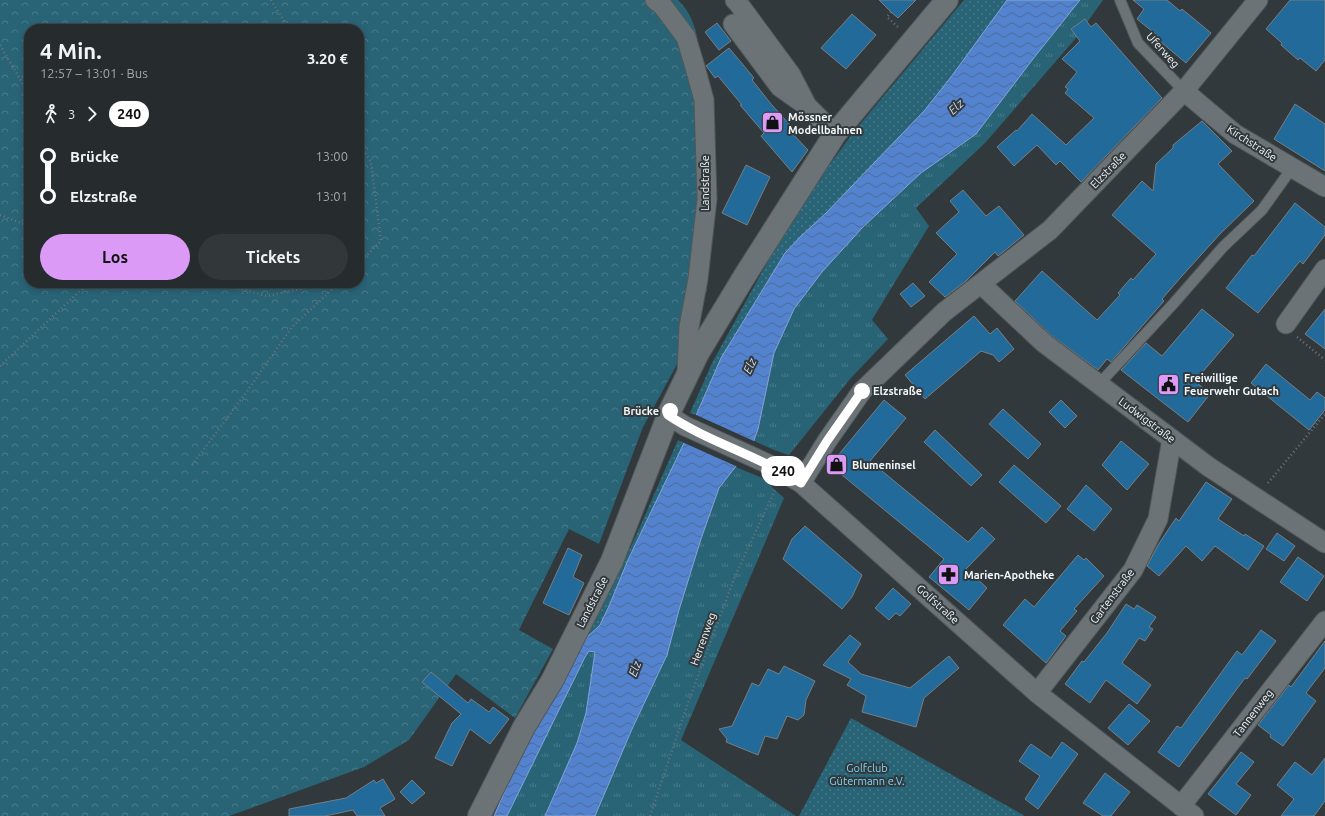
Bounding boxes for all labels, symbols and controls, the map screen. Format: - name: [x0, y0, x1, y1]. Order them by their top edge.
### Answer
- street label: Uferweg: [1144, 30, 1182, 70]
- text: 4 Min.: [40, 38, 102, 63]
- text: 3.20 €: [307, 50, 348, 67]
- text: 12:57 – 13:01 · Bus: [40, 66, 148, 80]
- water label: Elz: [946, 96, 966, 117]
- icon: walk: [40, 103, 62, 125]
- icon: forward: [81, 103, 103, 125]
- text: 240: [117, 106, 141, 122]
- text: 3: [68, 107, 75, 121]
- shop icon: Mössner Modellbahnen: [760, 110, 786, 136]
- place label: Mössner Modellbahnen: [788, 111, 862, 136]
- street label: Kirchstraße: [1225, 123, 1279, 163]
- text: Brücke: [70, 148, 119, 165]
- text: 13:00: [315, 149, 348, 163]
- street label: Elzstraße: [1088, 149, 1128, 191]
- street label: Landstraße: [699, 155, 711, 211]
- text: Elzstraße: [70, 188, 137, 205]
- text: 13:01: [315, 189, 348, 203]
- button: Los: [40, 234, 190, 280]
- button: Tickets: [198, 234, 348, 280]
- water label: Elz: [740, 355, 759, 376]
- public building icon: Freiwillige Feuerwehr Gutach: [1156, 371, 1182, 397]
- place label: Freiwillige Feuerwehr Gutach: [1184, 372, 1279, 397]
- marker: Elzstraße: [854, 383, 870, 399]
- place label: Elzstraße: [873, 385, 922, 397]
- street label: Ludwigstraße: [1116, 395, 1178, 445]
- marker: Brücke: [662, 403, 678, 419]
- place label: Brücke: [623, 405, 659, 417]
- shop icon: Blumeninsel: [823, 452, 849, 478]
- line badge: 240: [760, 458, 806, 484]
- place label: Blumeninsel: [852, 459, 916, 471]
- text: 240: [771, 463, 795, 479]
- pharmacy icon: Marien-Apotheke: [935, 562, 961, 588]
- street label: Gartenstraße: [1088, 566, 1136, 626]
- place label: Marien-Apotheke: [964, 569, 1054, 581]
- street label: Landstraße: [574, 575, 610, 629]
- street label: Golfstraße: [915, 582, 961, 626]
- street label: Herrenweg: [688, 611, 718, 667]
- water label: Elz: [626, 659, 644, 678]
- street label: Tannenweg: [1231, 687, 1275, 739]
- park label: Golfclub Gütermann e.V.: [829, 762, 905, 787]

